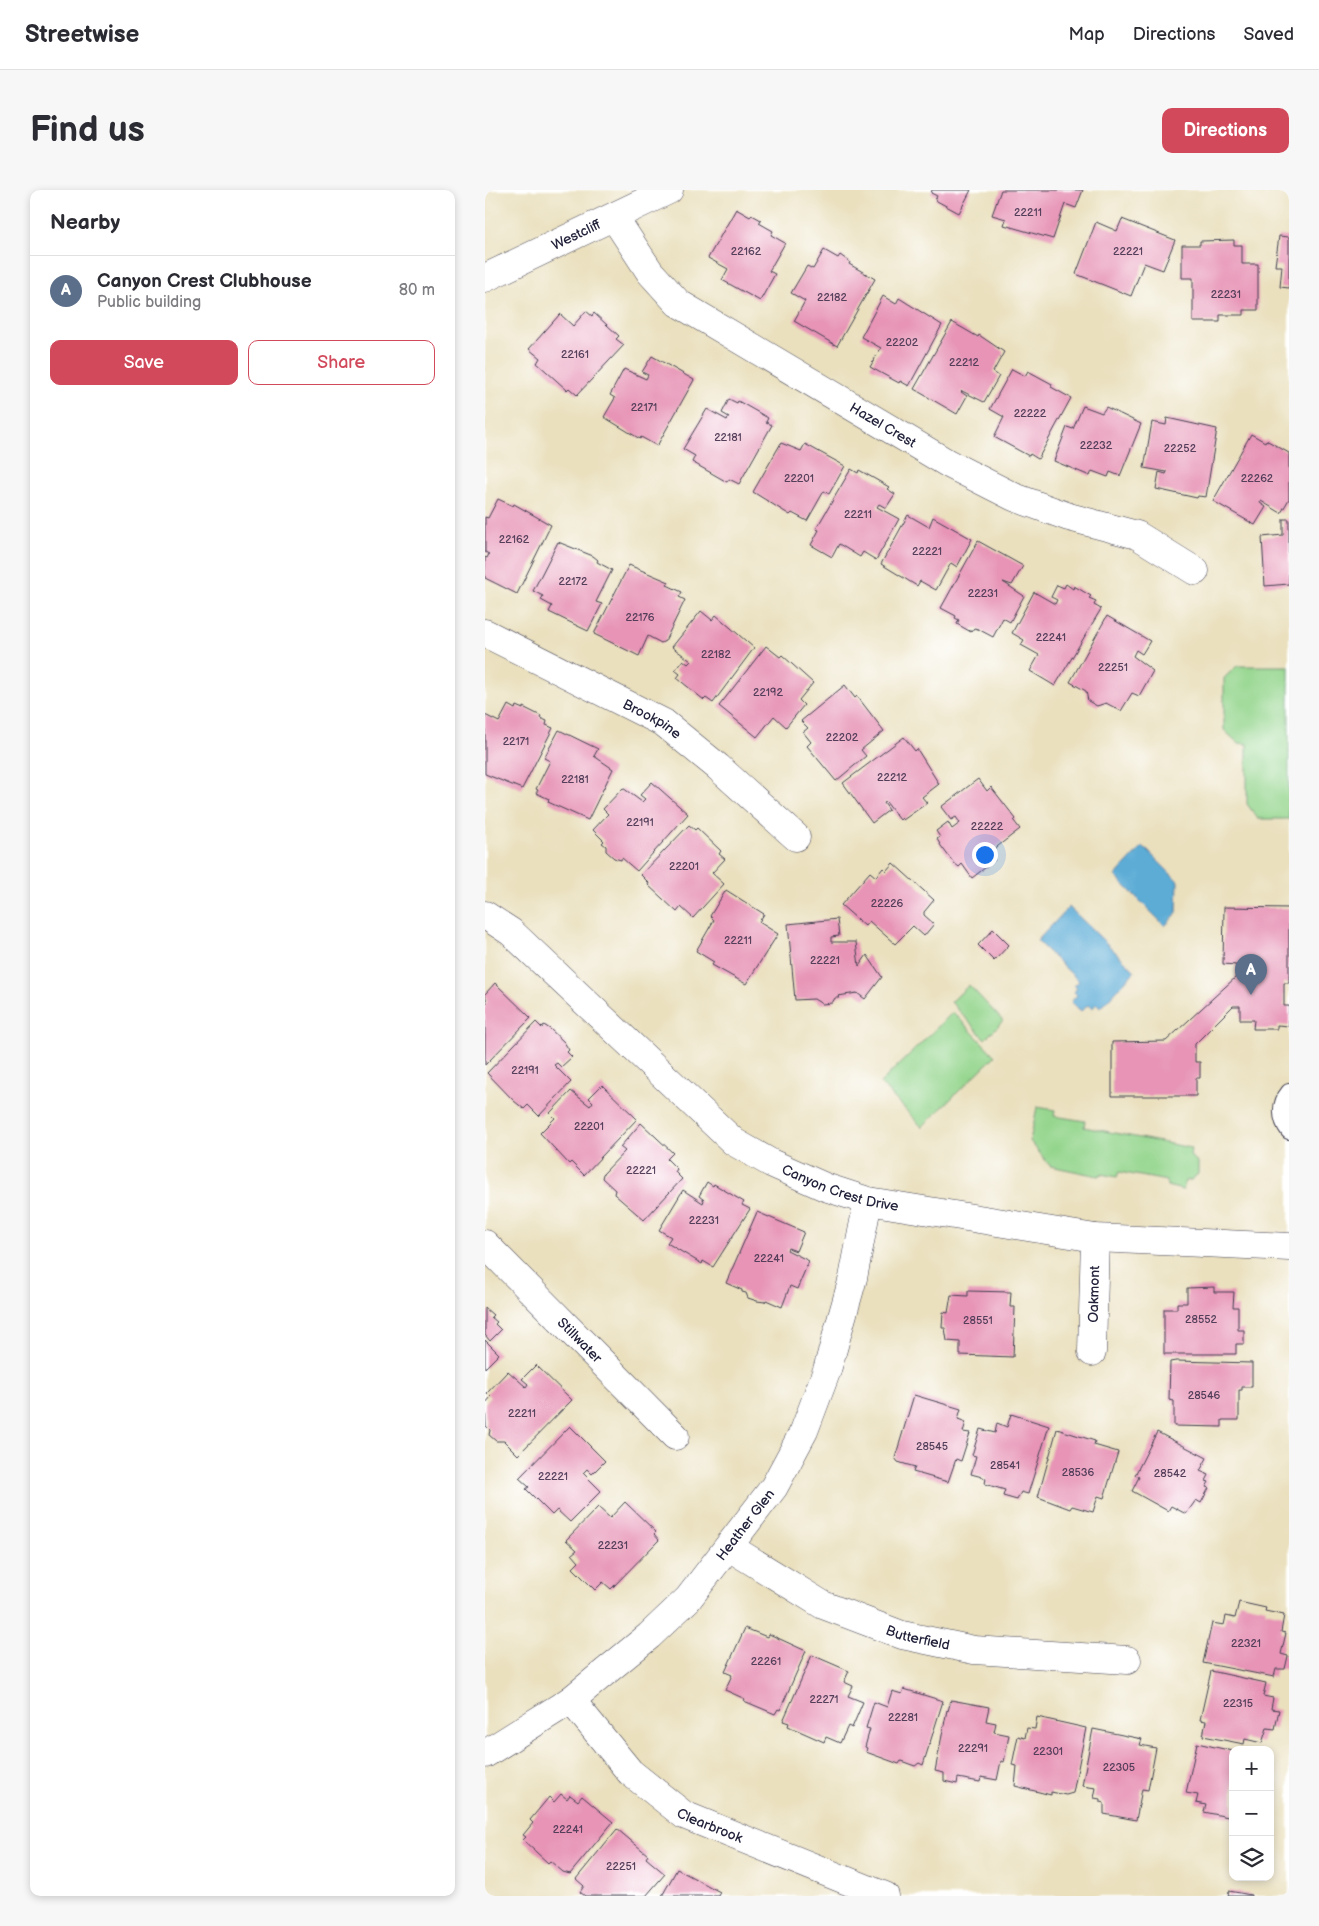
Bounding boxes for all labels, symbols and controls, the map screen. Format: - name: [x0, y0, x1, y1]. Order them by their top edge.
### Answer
- text: Streetwise: [25, 20, 139, 49]
- text: Map: [1069, 24, 1105, 45]
- text: Directions: [1133, 24, 1215, 45]
- text: Saved: [1243, 24, 1294, 45]
- button: Directions: [1162, 108, 1289, 153]
- text: Find us: [30, 109, 145, 152]
- house number: 22211: [1014, 206, 1042, 219]
- text: Nearby: [50, 210, 120, 235]
- street label: Westcliff: [549, 216, 604, 254]
- house number: 22162: [731, 245, 762, 258]
- house number: 22221: [1113, 245, 1143, 258]
- text: Canyon Crest Clubhouse: [97, 270, 312, 293]
- text: A: [61, 281, 71, 300]
- text: 80 m: [399, 281, 435, 300]
- house number: 22231: [1211, 288, 1241, 301]
- house number: 22182: [817, 291, 847, 304]
- text: Public building: [97, 293, 201, 312]
- house number: 22202: [886, 336, 919, 349]
- button: Save: [50, 340, 238, 385]
- button: Share: [248, 340, 435, 385]
- house number: 22161: [561, 348, 589, 361]
- house number: 22212: [949, 356, 980, 369]
- street label: Hazel Crest: [847, 399, 920, 452]
- house number: 22171: [631, 401, 657, 414]
- house number: 22222: [1014, 407, 1047, 420]
- house number: 22181: [714, 431, 742, 444]
- house number: 22232: [1080, 439, 1113, 452]
- house number: 22252: [1164, 442, 1197, 455]
- house number: 22201: [784, 472, 814, 485]
- house number: 22262: [1241, 472, 1274, 485]
- house number: 22211: [844, 508, 872, 521]
- house number: 22162: [499, 533, 530, 546]
- house number: 22221: [912, 545, 942, 558]
- house number: 22172: [559, 575, 588, 588]
- house number: 22231: [968, 587, 998, 600]
- house number: 22176: [625, 611, 655, 624]
- house number: 22241: [1036, 631, 1066, 644]
- house number: 22182: [701, 648, 731, 661]
- house number: 22251: [1098, 661, 1128, 674]
- house number: 22192: [753, 686, 783, 699]
- street label: Brookpine: [620, 696, 685, 743]
- house number: 22202: [826, 731, 859, 744]
- house number: 22171: [503, 735, 529, 748]
- house number: 22212: [877, 771, 908, 784]
- house number: 22181: [561, 773, 589, 786]
- house number: 22191: [626, 816, 654, 829]
- house number: 22222: [971, 820, 1004, 833]
- your location: [972, 842, 998, 868]
- house number: 22201: [669, 860, 699, 873]
- house number: 22226: [871, 897, 904, 910]
- house number: 22211: [724, 934, 752, 947]
- house number: 22221: [810, 954, 840, 967]
- pin: A: [1235, 954, 1267, 995]
- house number: 22191: [511, 1064, 539, 1077]
- house number: 22201: [574, 1120, 604, 1133]
- street label: Canyon Crest Drive: [779, 1161, 900, 1215]
- house number: 22221: [626, 1164, 656, 1177]
- house number: 22231: [689, 1214, 719, 1227]
- house number: 22241: [754, 1252, 784, 1265]
- street label: Oakmont: [1085, 1265, 1103, 1323]
- house number: 28552: [1185, 1313, 1218, 1326]
- street label: Stillwater: [554, 1314, 606, 1367]
- house number: 28551: [963, 1314, 993, 1327]
- house number: 28546: [1188, 1389, 1221, 1402]
- house number: 22211: [508, 1407, 536, 1420]
- house number: 28545: [916, 1440, 948, 1453]
- house number: 28541: [990, 1459, 1020, 1472]
- house number: 28536: [1062, 1466, 1095, 1479]
- house number: 28542: [1154, 1467, 1187, 1480]
- house number: 22221: [538, 1470, 568, 1483]
- street label: Heather Glen: [713, 1486, 778, 1564]
- house number: 22231: [598, 1539, 628, 1552]
- street label: Butterfield: [883, 1622, 951, 1654]
- house number: 22321: [1231, 1637, 1261, 1650]
- house number: 22261: [751, 1655, 781, 1668]
- house number: 22271: [809, 1693, 839, 1706]
- house number: 22315: [1223, 1697, 1253, 1710]
- house number: 22281: [888, 1711, 918, 1724]
- house number: 22291: [958, 1742, 988, 1755]
- house number: 22301: [1033, 1745, 1063, 1758]
- map controls: [1229, 1746, 1274, 1881]
- button: +: [1229, 1746, 1274, 1791]
- house number: 22305: [1103, 1761, 1135, 1774]
- button: −: [1229, 1791, 1274, 1836]
- street label: Clearbrook: [673, 1804, 745, 1847]
- house number: 22241: [553, 1823, 583, 1836]
- button: layers: [1229, 1836, 1274, 1881]
- house number: 22251: [606, 1860, 636, 1873]

